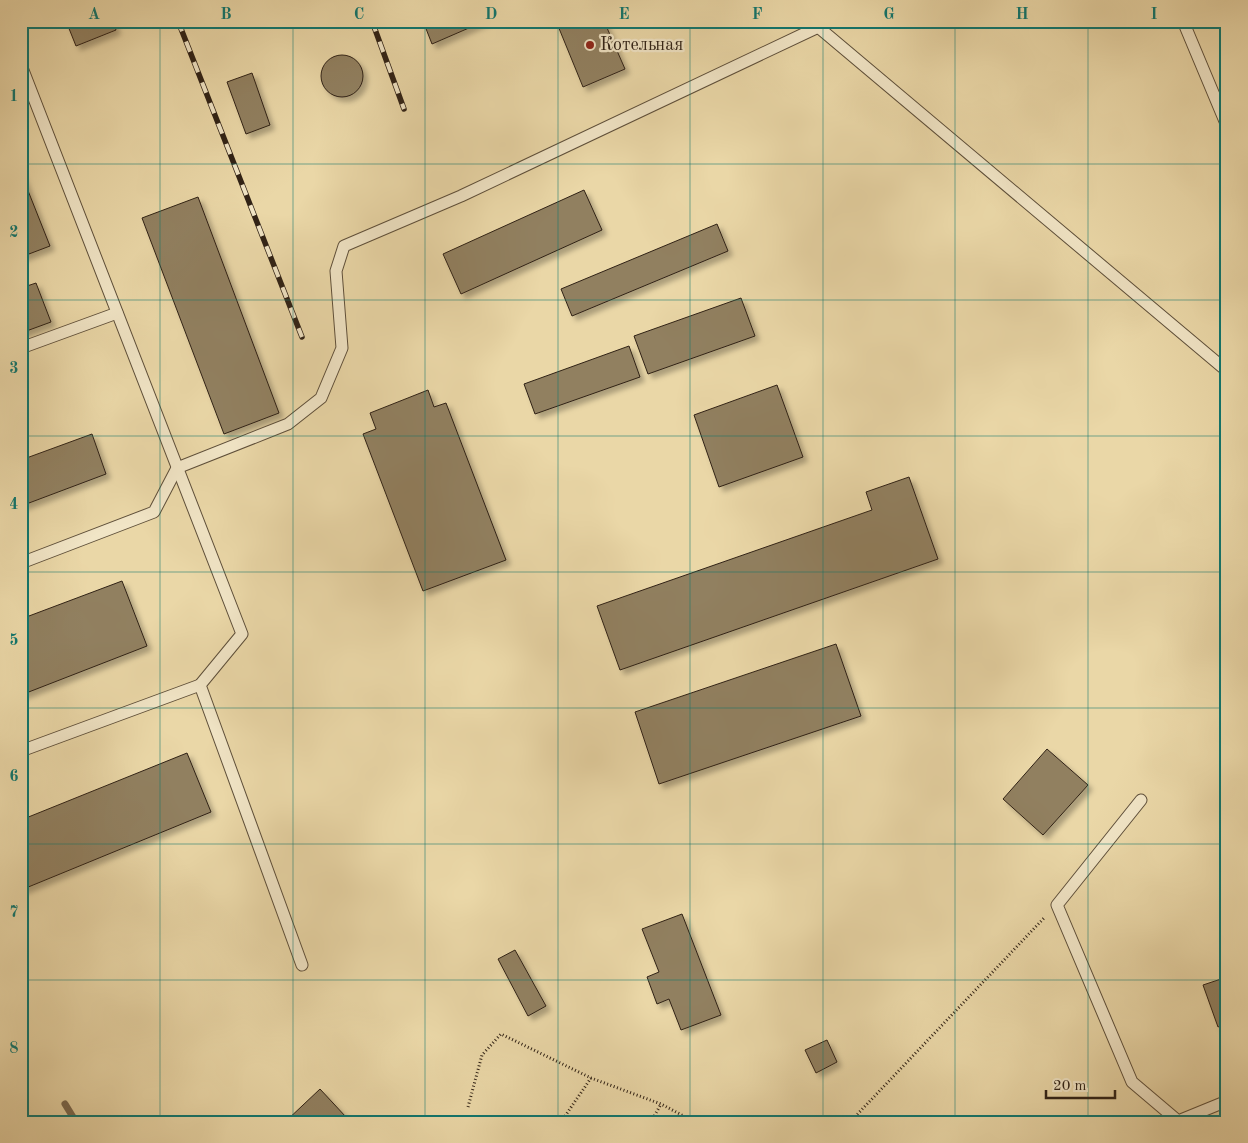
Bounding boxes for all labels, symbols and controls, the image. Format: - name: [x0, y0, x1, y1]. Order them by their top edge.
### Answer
- text: A: [88, 7, 100, 23]
- text: B: [220, 7, 232, 23]
- text: C: [354, 7, 364, 23]
- text: D: [485, 7, 497, 23]
- text: E: [618, 7, 630, 23]
- text: F: [752, 7, 763, 23]
- text: G: [883, 7, 895, 23]
- text: H: [1015, 7, 1029, 23]
- text: I: [1150, 7, 1158, 23]
- place label: Котельная: [600, 36, 683, 54]
- marker: Котельная: [584, 39, 596, 51]
- text: 1: [9, 89, 19, 105]
- text: 2: [9, 225, 19, 241]
- text: 3: [9, 361, 19, 377]
- text: 4: [9, 497, 19, 513]
- text: 5: [9, 633, 19, 649]
- text: 6: [9, 769, 19, 785]
- text: 7: [9, 905, 19, 921]
- text: 8: [9, 1041, 19, 1057]
- scale bar: [1046, 1068, 1114, 1100]
- text: 20 m: [1053, 1079, 1087, 1094]

